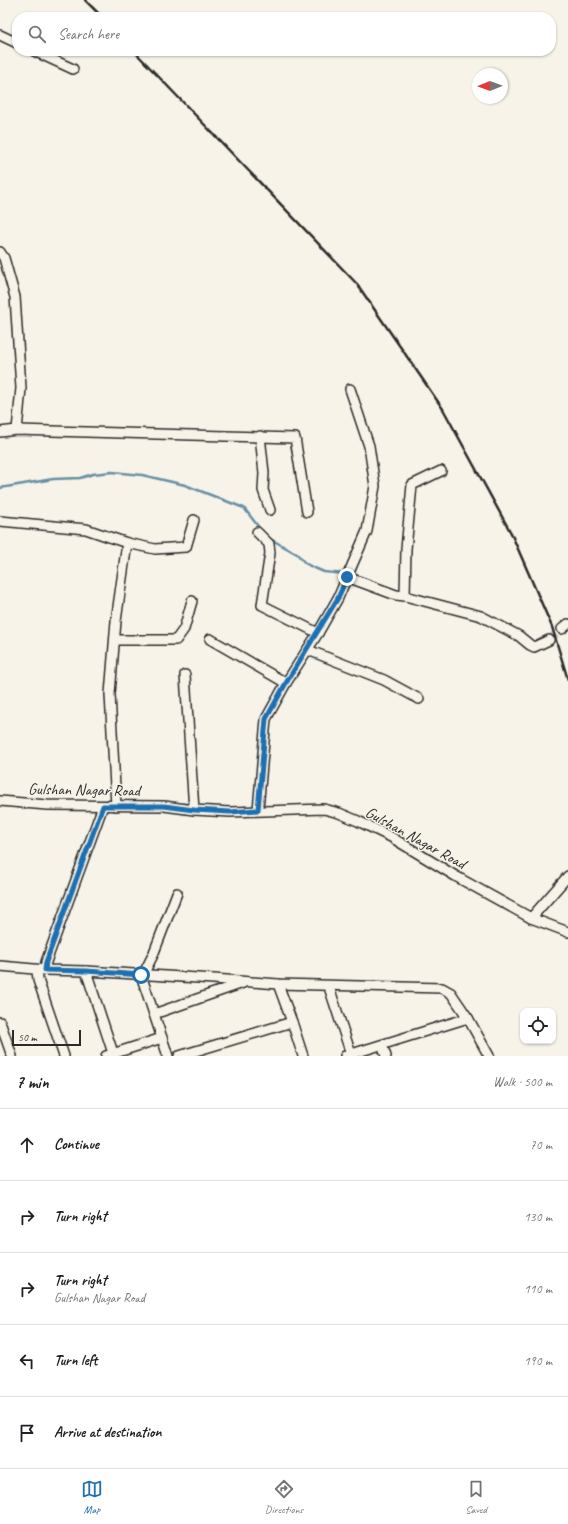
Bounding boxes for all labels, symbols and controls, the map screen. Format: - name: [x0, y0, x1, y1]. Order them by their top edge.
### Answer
- search box: [12, 12, 556, 56]
- icon: search: [26, 23, 48, 45]
- text: Search here: [58, 25, 119, 44]
- north arrow: [472, 68, 508, 104]
- route end: [338, 568, 356, 586]
- street label: Gulshan Nagar Road: [28, 779, 143, 801]
- street label: Gulshan Nagar Road: [362, 802, 472, 875]
- route start: [132, 966, 150, 984]
- map controls: [520, 1008, 556, 1044]
- button: locate: [520, 1008, 556, 1044]
- scale bar: [12, 1028, 81, 1047]
- text: 50 m: [18, 1030, 37, 1044]
- text: 7 min: [16, 1072, 49, 1093]
- text: Walk · 500 m: [493, 1074, 552, 1090]
- icon: ahead: [16, 1134, 38, 1156]
- text: Continue: [54, 1135, 99, 1154]
- text: 70 m: [530, 1137, 552, 1153]
- icon: right: [16, 1206, 38, 1228]
- text: Turn right: [54, 1207, 107, 1226]
- text: 130 m: [524, 1209, 552, 1225]
- text: Turn right: [54, 1271, 107, 1290]
- icon: right: [16, 1278, 38, 1300]
- text: 110 m: [524, 1281, 552, 1297]
- text: Gulshan Nagar Road: [54, 1290, 145, 1306]
- icon: left: [16, 1350, 38, 1372]
- text: Turn left: [54, 1351, 97, 1370]
- text: 190 m: [524, 1353, 552, 1369]
- icon: arrive: [16, 1422, 38, 1444]
- text: Arrive at destination: [54, 1423, 161, 1442]
- tab: Map: [81, 1478, 103, 1516]
- tab: Directions: [265, 1478, 303, 1516]
- tab: Saved: [465, 1478, 487, 1516]

